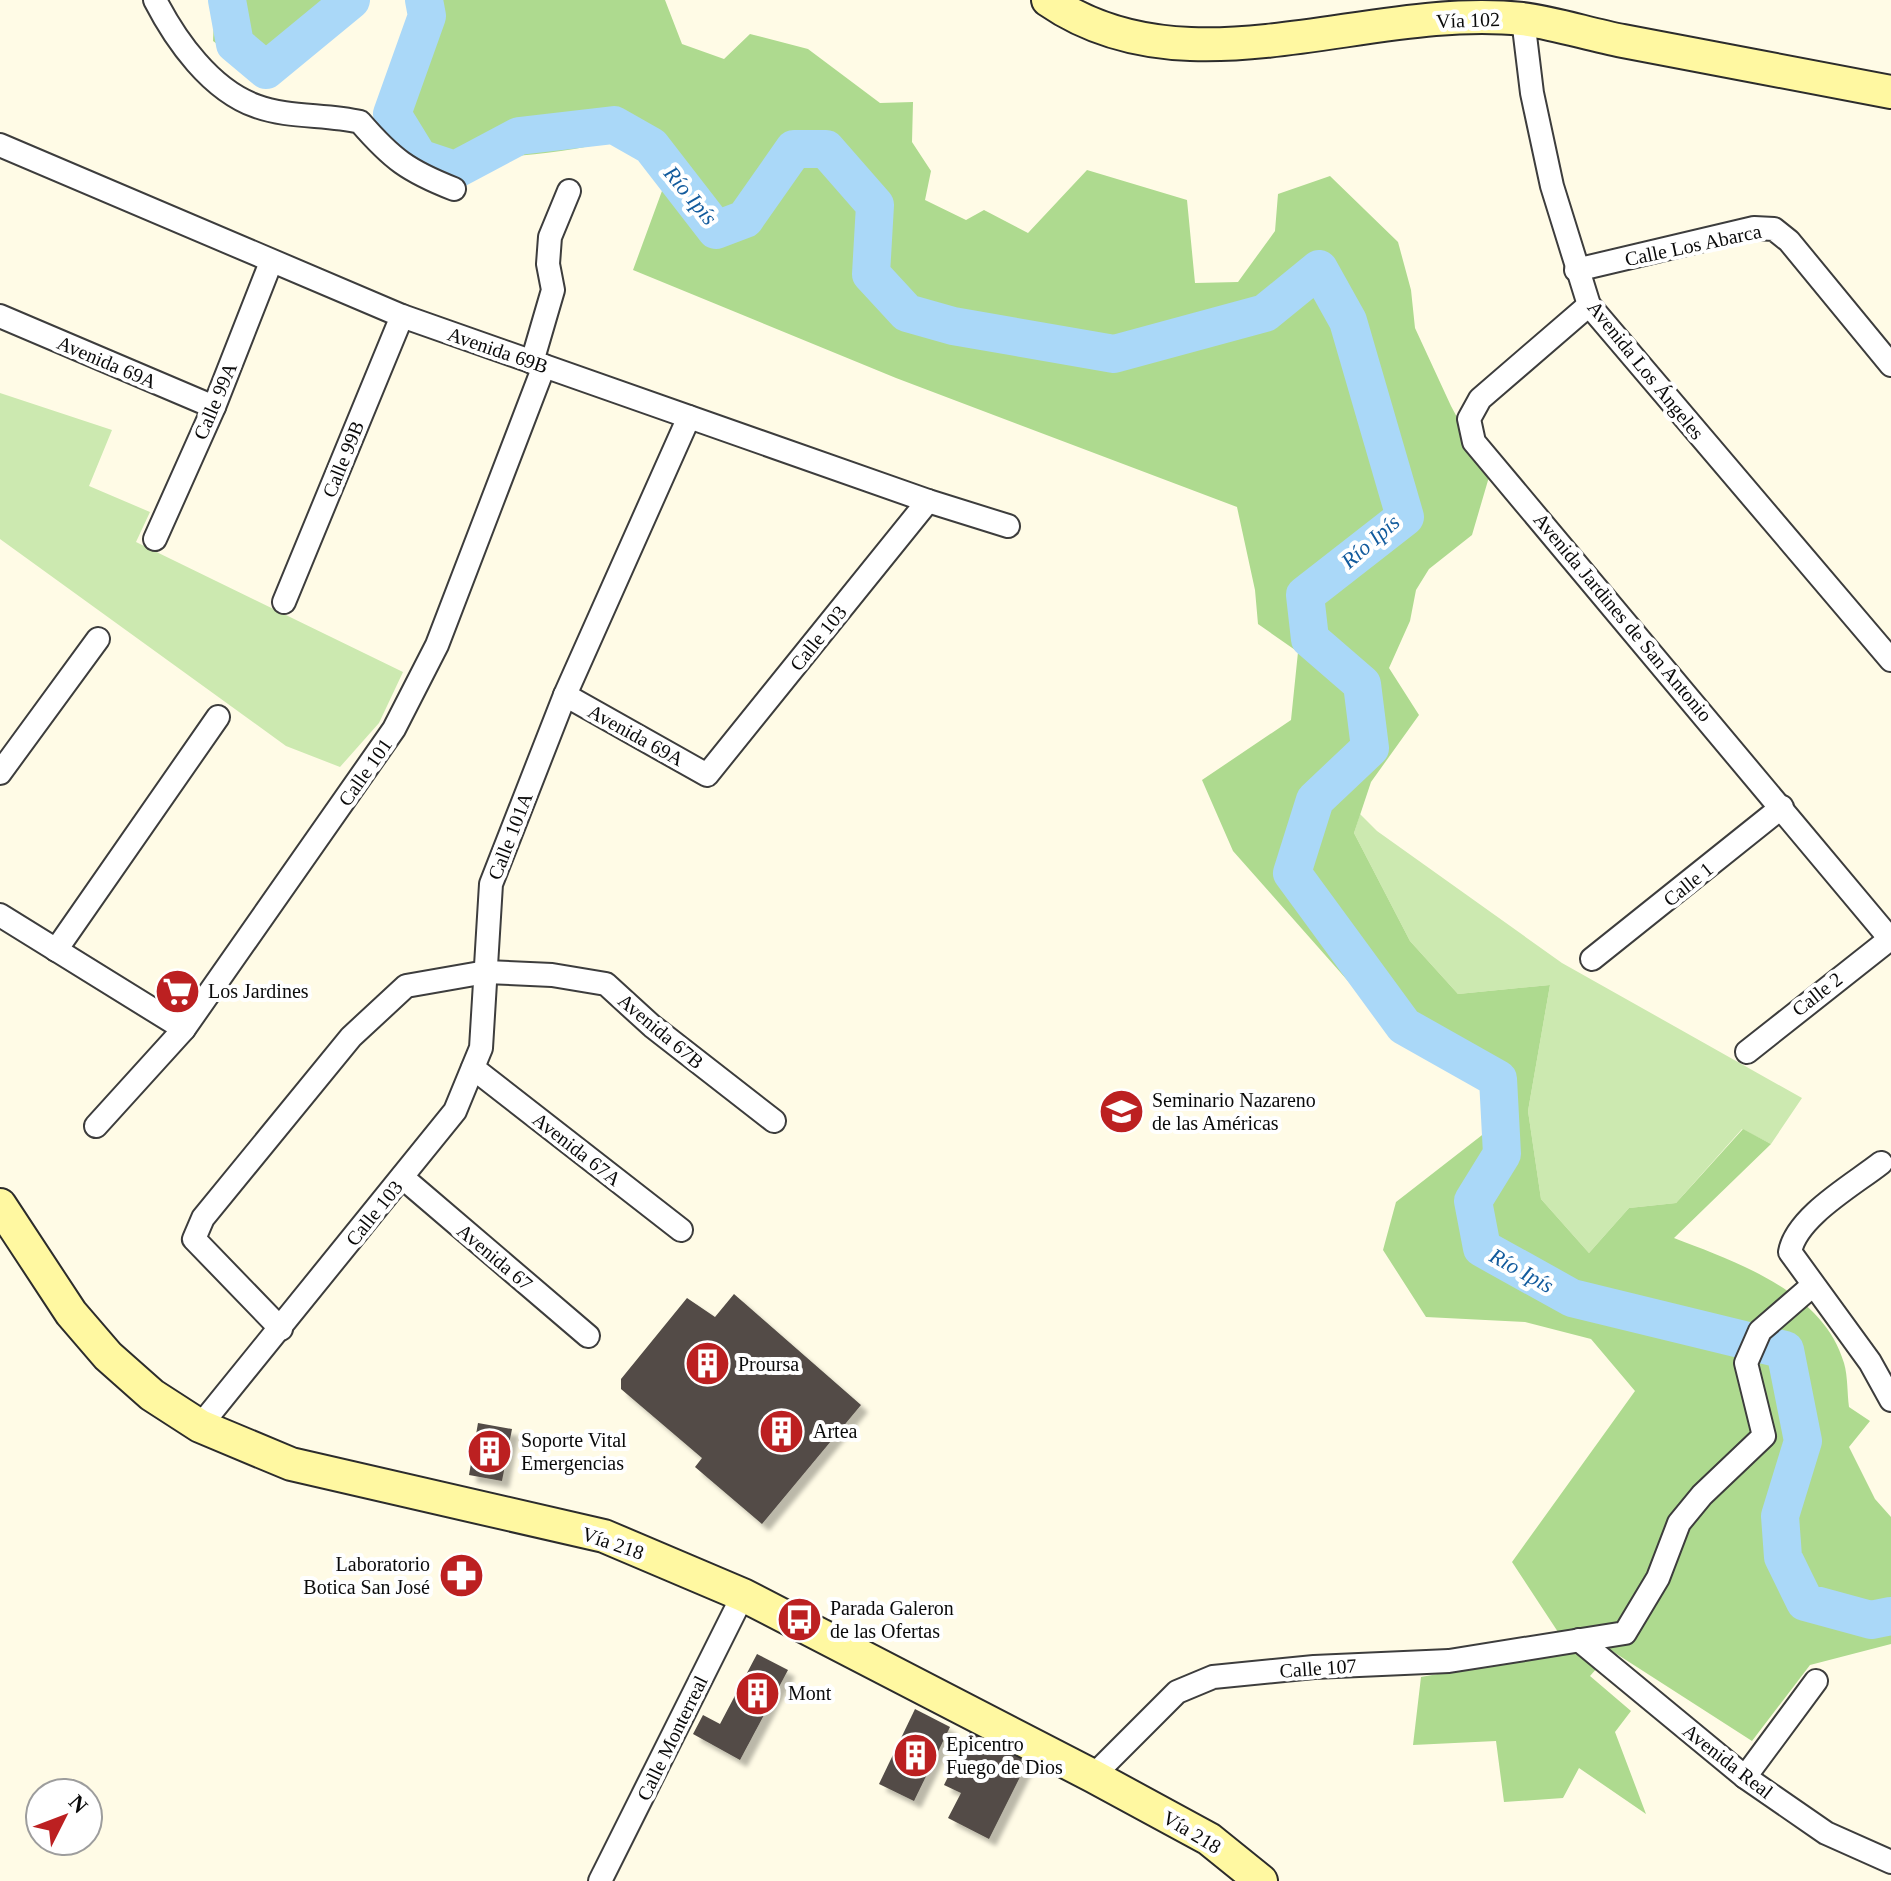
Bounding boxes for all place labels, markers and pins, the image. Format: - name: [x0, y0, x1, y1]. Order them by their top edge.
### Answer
- supermarket icon: Los Jardines: [153, 967, 201, 1015]
- place label: Los Jardines: [208, 980, 309, 1002]
- school or university icon: Seminario Nazareno de las Américas: [1097, 1087, 1145, 1135]
- place label: Seminario Nazareno de las Américas: [1152, 1089, 1316, 1134]
- building icon: Proursa: [683, 1340, 731, 1388]
- place label: Proursa: [738, 1353, 799, 1375]
- building icon: Artea: [758, 1407, 806, 1455]
- place label: Artea: [813, 1420, 858, 1442]
- building icon: Soporte Vital Emergencias: [466, 1428, 514, 1476]
- place label: Soporte Vital Emergencias: [521, 1429, 627, 1475]
- pharmacy icon: Laboratorio Botica San José: [437, 1552, 485, 1600]
- place label: Laboratorio Botica San José: [303, 1553, 430, 1598]
- bus stop icon: Parada Galeron de las Ofertas: [775, 1595, 823, 1643]
- place label: Parada Galeron de las Ofertas: [830, 1597, 954, 1642]
- building icon: Mont: [733, 1669, 781, 1717]
- place label: Mont: [788, 1682, 832, 1704]
- building icon: Epicentro Fuego de Dios: [891, 1731, 939, 1779]
- place label: Epicentro Fuego de Dios: [946, 1733, 1063, 1779]

